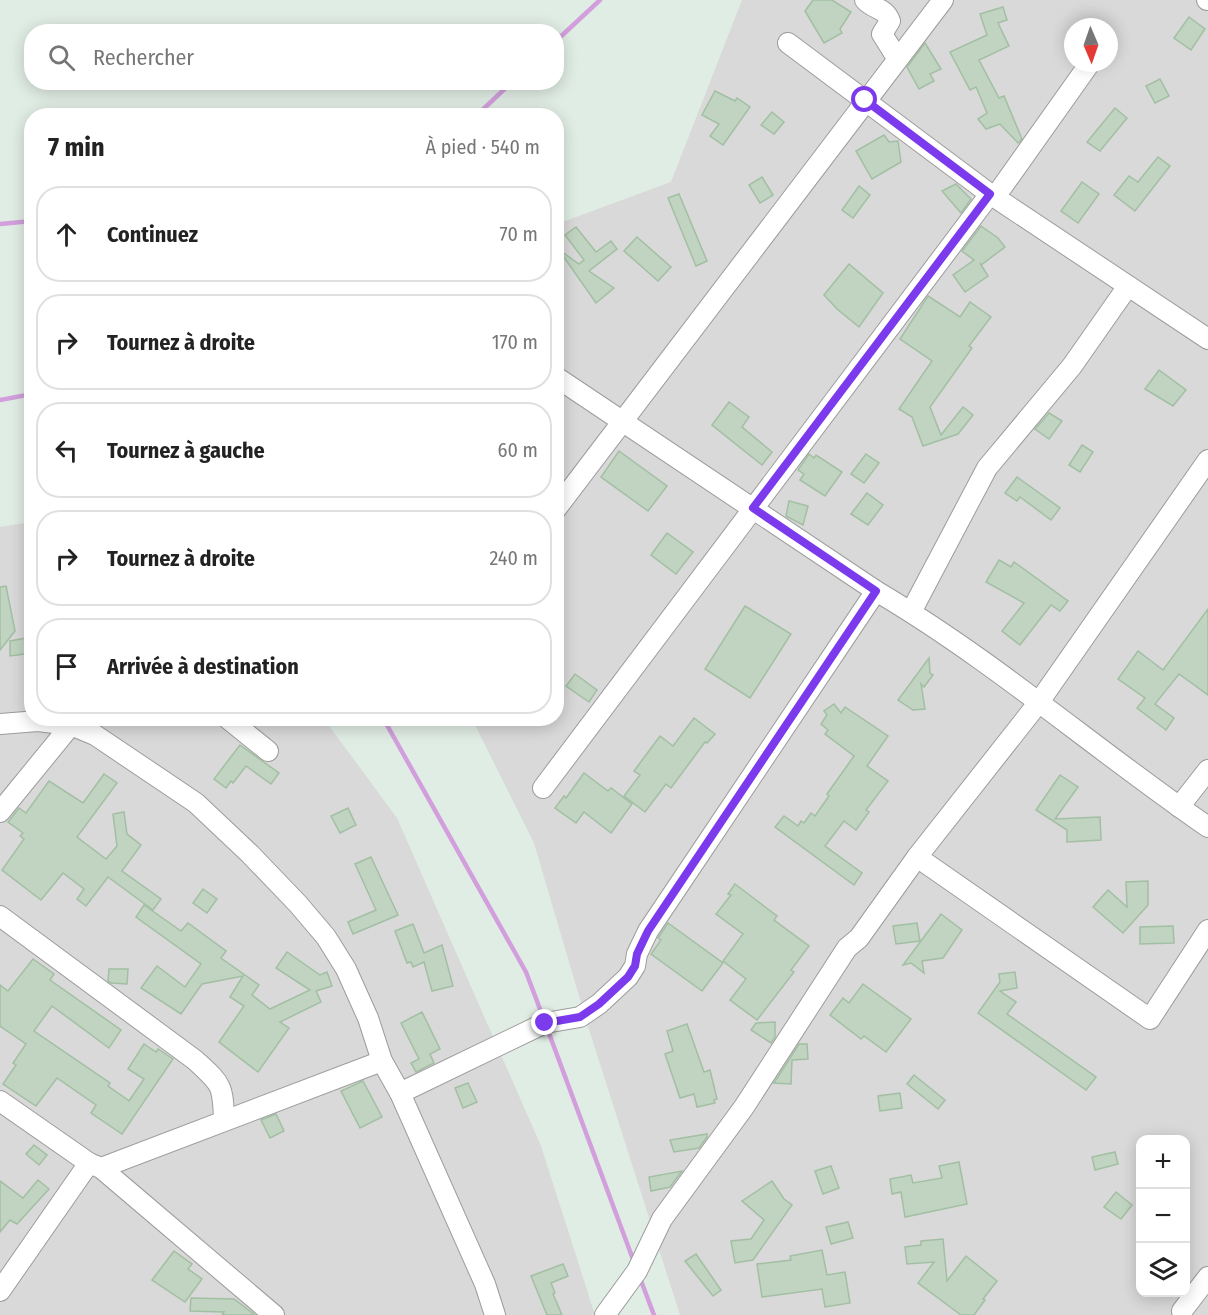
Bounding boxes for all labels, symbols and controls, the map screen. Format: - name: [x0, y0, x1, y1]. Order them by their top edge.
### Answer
- north arrow: [1064, 18, 1118, 72]
- search box: [24, 24, 564, 90]
- icon: search: [45, 41, 78, 74]
- text: Rechercher: [93, 44, 194, 71]
- route start: [851, 86, 877, 112]
- text: 7 min: [48, 132, 105, 163]
- text: À pied · 540 m: [426, 135, 540, 159]
- icon: ahead: [50, 218, 83, 251]
- text: Continuez: [107, 221, 198, 248]
- text: 70 m: [500, 222, 538, 246]
- icon: right: [50, 326, 83, 359]
- text: Tournez à droite: [107, 329, 255, 356]
- text: 170 m: [492, 330, 538, 354]
- icon: left: [50, 434, 83, 467]
- text: Tournez à gauche: [107, 437, 265, 464]
- text: 60 m: [498, 438, 538, 462]
- icon: right: [50, 542, 83, 575]
- text: Tournez à droite: [107, 545, 255, 572]
- text: 240 m: [489, 546, 538, 570]
- icon: arrive: [50, 650, 83, 683]
- text: Arrivée à destination: [107, 653, 299, 680]
- route end: [531, 1009, 557, 1035]
- map controls: [1136, 1135, 1190, 1297]
- button: +: [1136, 1135, 1190, 1189]
- button: −: [1136, 1189, 1190, 1243]
- button: layers: [1136, 1243, 1190, 1297]

